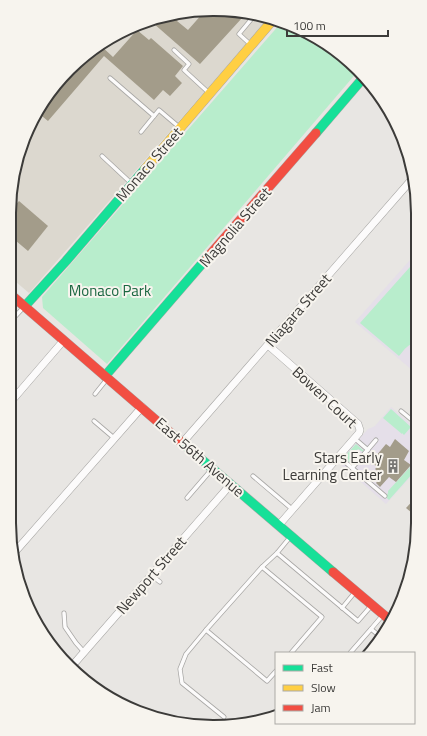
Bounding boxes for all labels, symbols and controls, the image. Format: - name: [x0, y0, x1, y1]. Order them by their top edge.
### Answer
- scale bar: [287, 12, 388, 38]
- text: 100 m: [293, 16, 326, 35]
- street label: Monaco Street: [110, 121, 188, 206]
- street label: Magnolia Street: [194, 181, 277, 272]
- street label: Niagara Street: [260, 268, 337, 352]
- park label: Monaco Park: [69, 279, 151, 302]
- street label: Bowen Court: [287, 361, 363, 434]
- street label: East 56th Avenue: [150, 412, 250, 502]
- place label: Stars Early Learning Center: [283, 446, 382, 486]
- building icon: Stars Early Learning Center: [385, 458, 401, 474]
- street label: Newport Street: [110, 530, 192, 619]
- legend: [275, 652, 415, 724]
- text: Fast: [311, 658, 334, 677]
- text: Slow: [311, 678, 336, 697]
- text: Jam: [311, 698, 331, 717]

